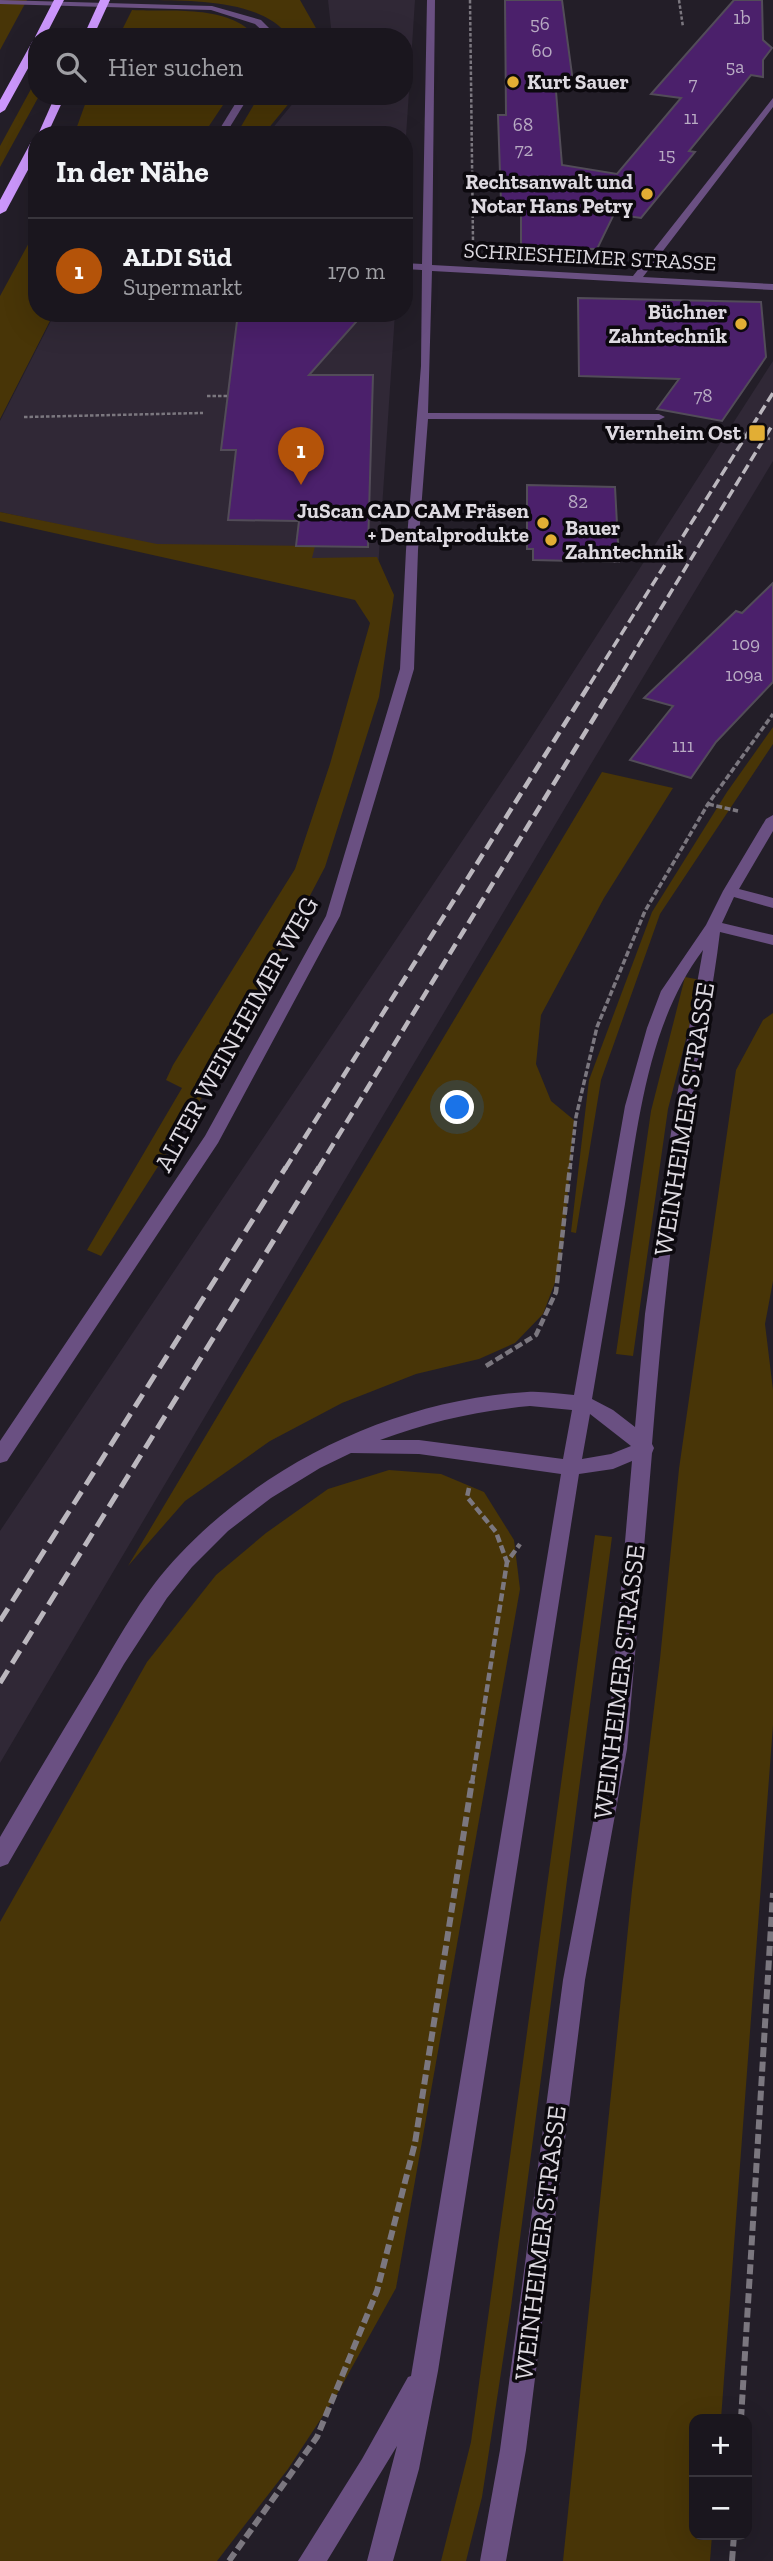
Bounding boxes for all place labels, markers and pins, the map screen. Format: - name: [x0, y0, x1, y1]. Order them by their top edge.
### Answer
- place label: Kurt Sauer: [527, 69, 629, 94]
- marker: Kurt Sauer: [505, 74, 521, 90]
- place label: Rechtsanwalt und Notar Hans Petry: [465, 169, 633, 218]
- marker: Rechtsanwalt und Notar Hans Petry: [639, 186, 655, 202]
- place label: Büchner Zahntechnik: [608, 299, 727, 348]
- marker: Büchner Zahntechnik: [733, 316, 749, 332]
- place label: Viernheim Ost: [605, 420, 742, 445]
- marker: Viernheim Ost: [747, 423, 767, 443]
- pin: 1: [278, 427, 324, 485]
- place label: JuScan CAD CAM Fräsen + Dentalprodukte: [297, 498, 530, 547]
- marker: JuScan CAD CAM Fräsen + Dentalprodukte: [535, 515, 551, 531]
- place label: Bauer Zahntechnik: [565, 515, 684, 564]
- marker: Bauer Zahntechnik: [543, 532, 559, 548]

